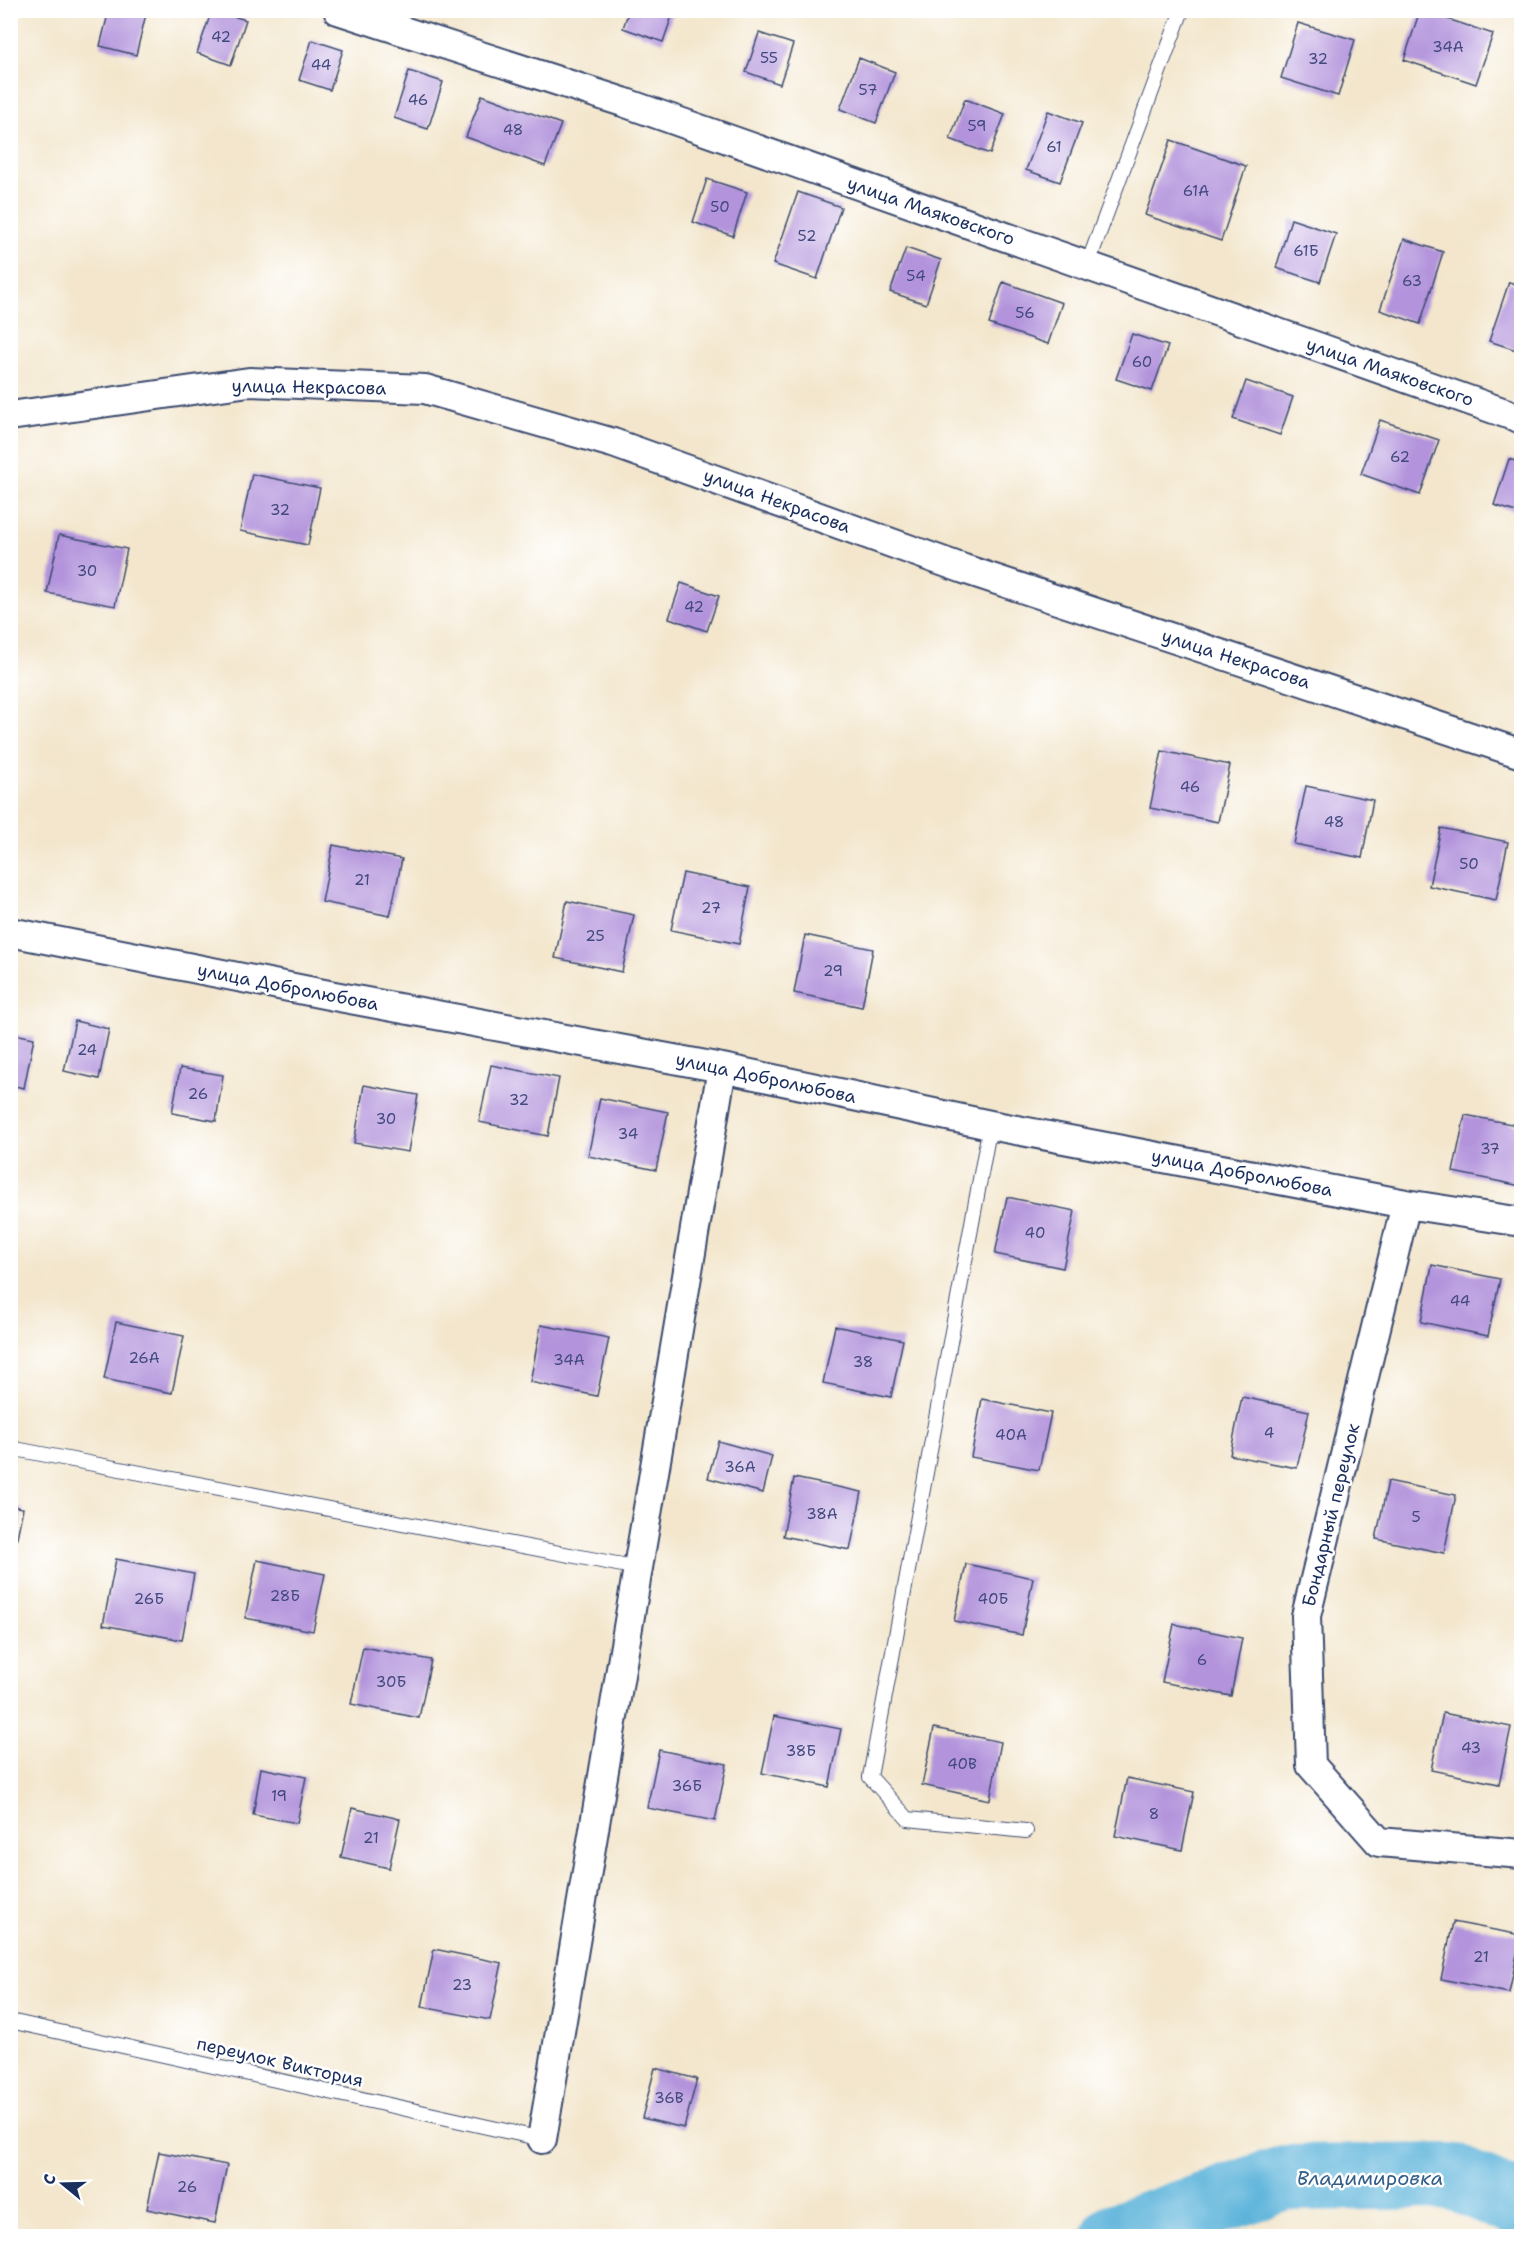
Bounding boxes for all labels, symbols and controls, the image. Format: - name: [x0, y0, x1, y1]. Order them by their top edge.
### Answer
- house number: 42: [211, 27, 231, 47]
- house number: 34А: [1432, 37, 1464, 57]
- house number: 55: [760, 48, 778, 68]
- house number: 32: [1308, 49, 1328, 69]
- house number: 44: [311, 55, 331, 75]
- house number: 57: [859, 80, 877, 100]
- house number: 46: [408, 90, 428, 110]
- house number: 59: [968, 116, 986, 136]
- house number: 48: [503, 120, 523, 140]
- house number: 61: [1046, 137, 1062, 157]
- street label: улица Маяковского: [844, 171, 1018, 251]
- house number: 61А: [1183, 181, 1209, 201]
- house number: 50: [710, 197, 730, 217]
- house number: 52: [798, 226, 816, 246]
- house number: 61Б: [1293, 241, 1319, 261]
- house number: 54: [906, 266, 926, 286]
- house number: 63: [1402, 271, 1422, 291]
- house number: 56: [1015, 303, 1035, 323]
- street label: улица Маяковского: [1303, 332, 1477, 412]
- house number: 60: [1132, 352, 1152, 372]
- street label: улица Некрасова: [231, 374, 387, 400]
- house number: 62: [1390, 447, 1410, 467]
- street label: улица Некрасова: [700, 463, 854, 539]
- house number: 32: [270, 500, 290, 520]
- house number: 30: [77, 561, 97, 581]
- house number: 42: [684, 597, 704, 617]
- street label: улица Некрасова: [1159, 624, 1313, 694]
- house number: 46: [1180, 777, 1200, 797]
- house number: 48: [1324, 812, 1344, 832]
- house number: 50: [1459, 854, 1479, 874]
- house number: 21: [354, 870, 370, 890]
- house number: 27: [701, 898, 721, 918]
- house number: 25: [585, 926, 605, 946]
- street label: улица Добролюбова: [195, 958, 381, 1016]
- house number: 29: [823, 961, 843, 981]
- house number: 24: [77, 1040, 97, 1060]
- street label: улица Добролюбова: [673, 1047, 859, 1109]
- house number: 26: [188, 1084, 208, 1104]
- house number: 32: [509, 1090, 529, 1110]
- house number: 30: [376, 1109, 396, 1129]
- house number: 34: [618, 1124, 638, 1144]
- house number: 37: [1480, 1139, 1500, 1159]
- street label: улица Добролюбова: [1149, 1144, 1335, 1202]
- house number: 40: [1025, 1223, 1045, 1243]
- house number: 44: [1450, 1291, 1470, 1311]
- house number: 26А: [128, 1348, 160, 1368]
- house number: 34А: [553, 1350, 585, 1370]
- house number: 38: [853, 1352, 873, 1372]
- street label: Бондарный переулок: [1297, 1420, 1366, 1609]
- house number: 4: [1264, 1423, 1274, 1443]
- house number: 40А: [995, 1425, 1027, 1445]
- house number: 36А: [724, 1457, 756, 1477]
- house number: 38А: [806, 1504, 838, 1524]
- house number: 5: [1411, 1507, 1421, 1527]
- house number: 28Б: [270, 1586, 300, 1606]
- house number: 26Б: [134, 1589, 164, 1609]
- house number: 40Б: [978, 1589, 1008, 1609]
- house number: 6: [1197, 1650, 1207, 1670]
- house number: 30Б: [376, 1672, 406, 1692]
- house number: 43: [1461, 1738, 1481, 1758]
- house number: 38Б: [786, 1741, 816, 1761]
- house number: 40В: [947, 1754, 977, 1774]
- house number: 36Б: [672, 1776, 702, 1796]
- house number: 19: [271, 1786, 287, 1806]
- house number: 8: [1149, 1804, 1159, 1824]
- house number: 21: [363, 1828, 379, 1848]
- house number: 21: [1473, 1947, 1489, 1967]
- house number: 23: [452, 1975, 472, 1995]
- street label: переулок Виктория: [194, 2031, 366, 2093]
- house number: 36В: [654, 2088, 684, 2108]
- north arrow: [33, 2154, 93, 2214]
- water label: Владимировка: [1297, 2165, 1443, 2191]
- text: С: [38, 2171, 61, 2187]
- house number: 26: [177, 2177, 197, 2197]

